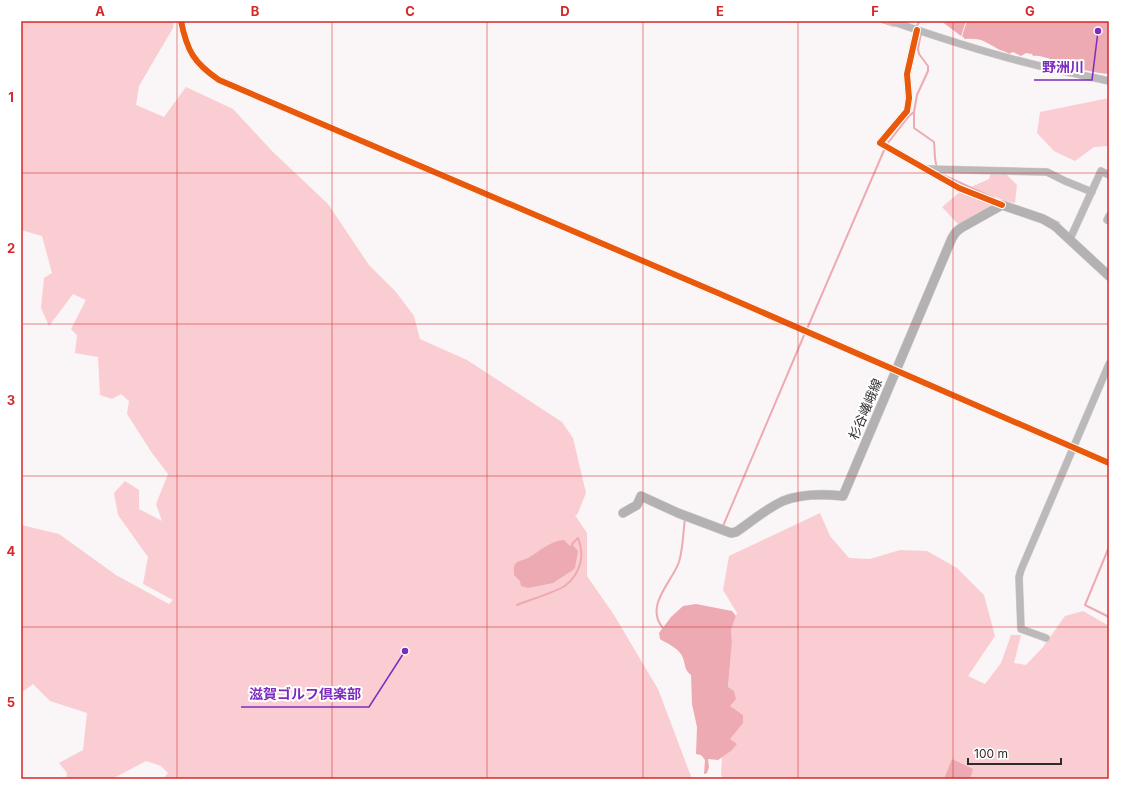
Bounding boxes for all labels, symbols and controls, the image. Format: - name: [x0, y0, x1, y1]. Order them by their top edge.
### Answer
- text: A: [95, 3, 105, 19]
- text: B: [251, 3, 260, 19]
- text: C: [405, 3, 415, 19]
- text: D: [560, 3, 570, 19]
- text: E: [716, 3, 724, 19]
- text: F: [871, 3, 879, 19]
- text: G: [1025, 3, 1035, 19]
- callout: 野洲川: [1034, 54, 1092, 80]
- text: 野洲川: [1042, 58, 1084, 75]
- text: 1: [8, 89, 14, 105]
- text: 2: [7, 240, 15, 256]
- street label: 杉谷嶬峨線: [845, 376, 885, 442]
- text: 3: [7, 392, 15, 408]
- text: 4: [7, 543, 16, 559]
- callout: 滋賀ゴルフ倶楽部: [241, 681, 369, 707]
- text: 滋賀ゴルフ倶楽部: [249, 685, 361, 702]
- text: 5: [7, 694, 15, 710]
- scale bar: [968, 740, 1061, 766]
- text: 100 m: [974, 746, 1008, 761]

